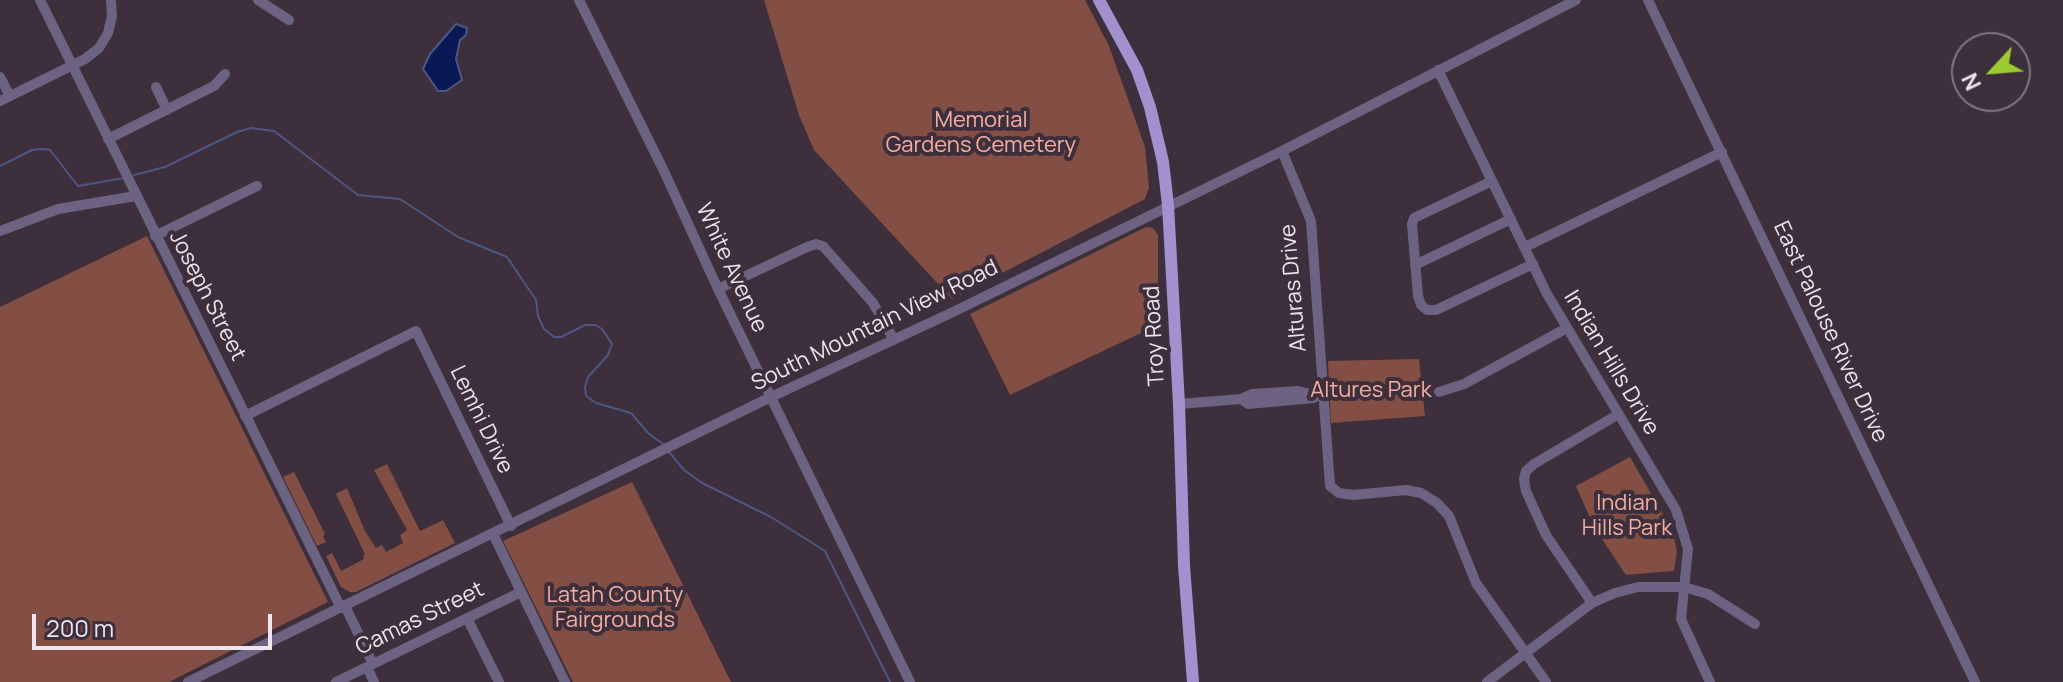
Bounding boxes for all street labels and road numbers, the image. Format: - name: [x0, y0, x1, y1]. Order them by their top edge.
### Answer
- street label: White Avenue: [690, 199, 772, 337]
- street label: East Palouse River Drive: [1767, 217, 1893, 447]
- street label: Alturas Drive: [1275, 223, 1313, 353]
- street label: Joseph Street: [163, 227, 251, 365]
- street label: South Mountain View Road: [747, 255, 1003, 397]
- street label: Troy Road: [1139, 285, 1171, 387]
- street label: Indian Hills Drive: [1557, 286, 1665, 440]
- street label: Lemhi Drive: [444, 362, 518, 478]
- street label: Camas Street: [352, 577, 488, 661]

